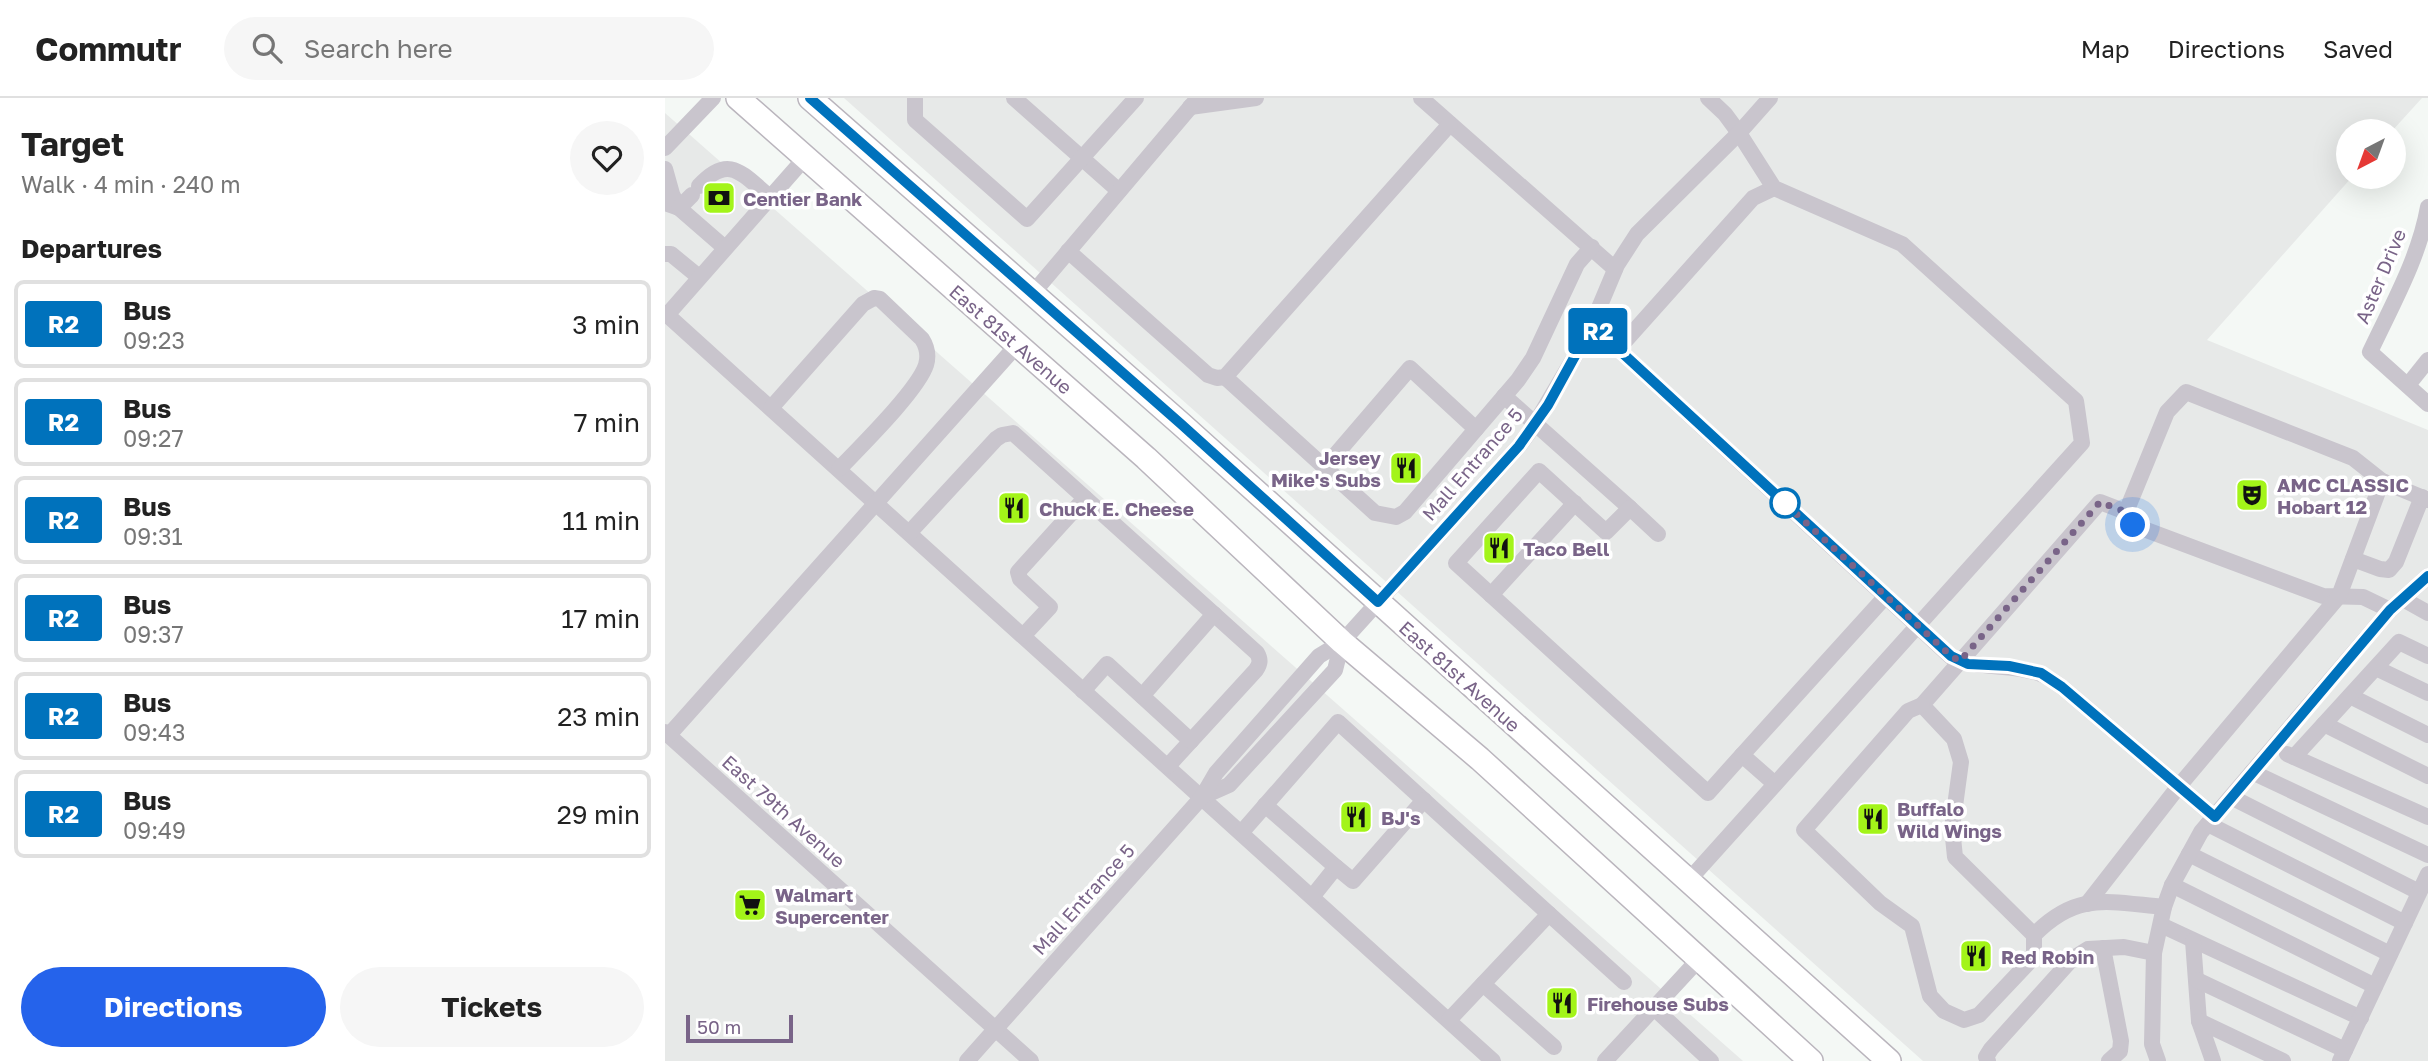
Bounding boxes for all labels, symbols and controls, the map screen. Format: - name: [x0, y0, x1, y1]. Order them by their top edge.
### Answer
- search box: [224, 17, 714, 80]
- text: Commutr: [35, 29, 182, 68]
- icon: search: [248, 29, 286, 67]
- text: Search here: [304, 33, 453, 64]
- text: Map: [2081, 34, 2130, 63]
- text: Directions: [2168, 34, 2285, 63]
- text: Saved: [2323, 34, 2393, 63]
- north arrow: [2336, 119, 2406, 189]
- map controls: [2336, 119, 2406, 189]
- button: heart: [570, 121, 644, 195]
- text: Target: [21, 124, 124, 163]
- text: Walk · 4 min · 240 m: [21, 170, 241, 198]
- bank icon: Centier Bank: [700, 179, 738, 217]
- place label: Centier Bank: [743, 187, 862, 210]
- street label: Aster Drive: [2350, 225, 2410, 327]
- text: Departures: [21, 233, 162, 264]
- street label: East 81st Avenue: [945, 280, 1077, 398]
- text: Bus: [123, 295, 171, 326]
- line badge: R2: [1567, 308, 1629, 354]
- text: R2: [48, 309, 79, 338]
- text: 3 min: [572, 309, 640, 340]
- text: R2: [1582, 316, 1614, 345]
- text: 09:23: [123, 326, 185, 354]
- text: Bus: [123, 393, 171, 424]
- street label: Mall Entrance 5: [1417, 403, 1527, 525]
- text: R2: [48, 407, 79, 436]
- text: 7 min: [574, 407, 640, 438]
- text: 09:27: [123, 424, 184, 452]
- place label: Jersey Mike's Subs: [1271, 446, 1382, 491]
- restaurant icon: Jersey Mike's Subs: [1387, 449, 1425, 487]
- place label: AMC CLASSIC Hobart 12: [2277, 473, 2409, 518]
- theatre icon: AMC CLASSIC Hobart 12: [2233, 476, 2271, 514]
- unlabelled marker: [1770, 488, 1800, 518]
- restaurant icon: Chuck E. Cheese: [995, 489, 1033, 527]
- text: Bus: [123, 491, 171, 522]
- place label: Chuck E. Cheese: [1039, 497, 1194, 520]
- text: R2: [48, 505, 79, 534]
- text: 11 min: [562, 505, 640, 536]
- your location: [2115, 507, 2150, 542]
- text: 09:31: [123, 522, 183, 550]
- restaurant icon: Taco Bell: [1480, 529, 1518, 567]
- place label: Taco Bell: [1523, 537, 1609, 560]
- text: Bus: [123, 589, 171, 620]
- text: R2: [48, 603, 79, 632]
- text: 17 min: [561, 603, 640, 634]
- street label: East 81st Avenue: [1395, 616, 1525, 736]
- text: 09:37: [123, 620, 184, 648]
- text: Bus: [123, 687, 171, 718]
- text: R2: [48, 701, 79, 730]
- text: 23 min: [557, 701, 640, 732]
- text: 09:43: [123, 718, 186, 746]
- street label: East 79th Avenue: [718, 750, 850, 872]
- text: Bus: [123, 785, 171, 816]
- place label: Buffalo Wild Wings: [1897, 797, 2002, 842]
- restaurant icon: BJ's: [1337, 798, 1375, 836]
- text: R2: [48, 799, 79, 828]
- text: 29 min: [557, 799, 640, 830]
- restaurant icon: Buffalo Wild Wings: [1854, 800, 1892, 838]
- place label: BJ's: [1381, 806, 1421, 829]
- text: 09:49: [123, 816, 186, 844]
- street label: Mall Entrance 5: [1027, 839, 1139, 959]
- place label: Walmart Supercenter: [775, 883, 889, 928]
- supermarket icon: Walmart Supercenter: [731, 886, 769, 924]
- restaurant icon: Red Robin: [1957, 937, 1995, 975]
- place label: Red Robin: [2001, 945, 2094, 968]
- button: Directions: [21, 967, 326, 1047]
- button: Tickets: [340, 967, 644, 1047]
- restaurant icon: Firehouse Subs: [1543, 984, 1581, 1022]
- place label: Firehouse Subs: [1587, 992, 1729, 1015]
- scale bar: [686, 1012, 793, 1044]
- text: 50 m: [697, 1015, 741, 1038]

